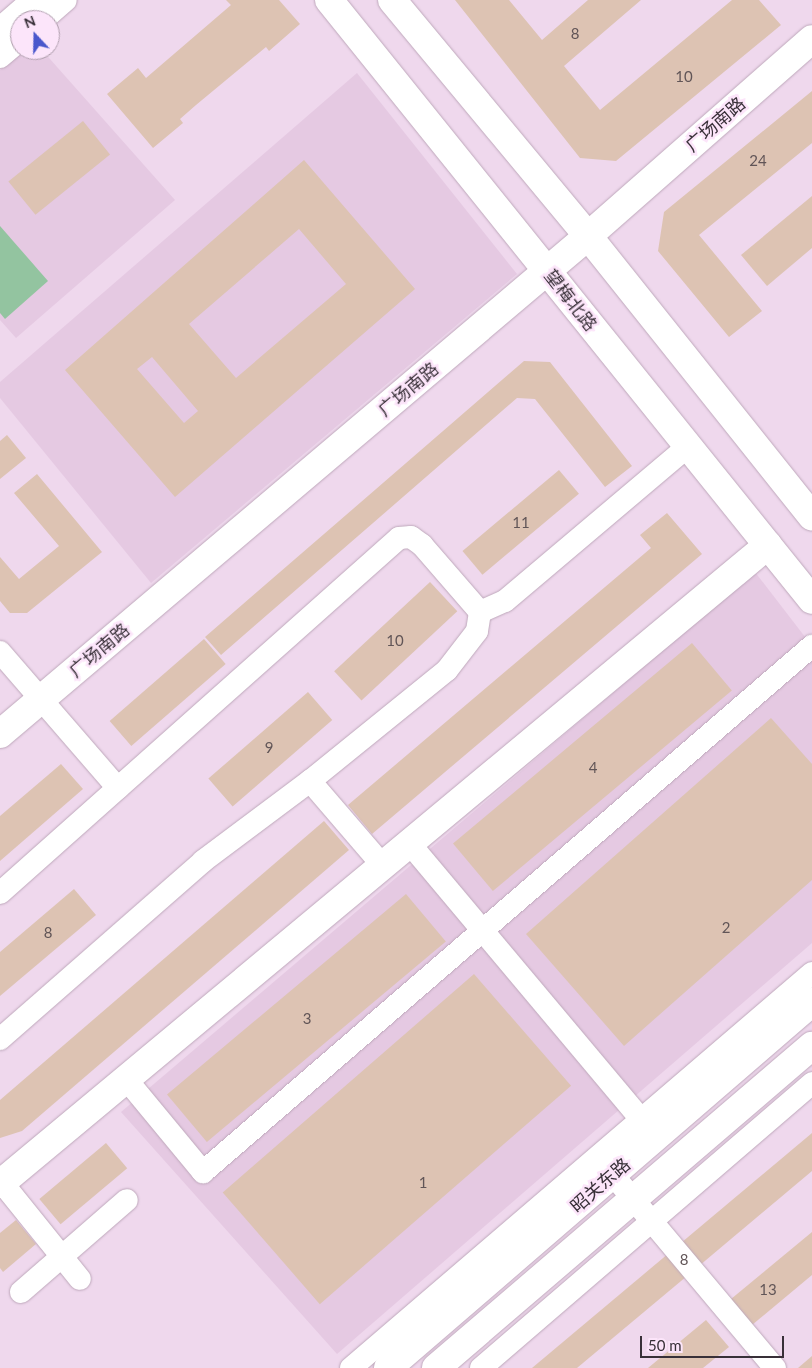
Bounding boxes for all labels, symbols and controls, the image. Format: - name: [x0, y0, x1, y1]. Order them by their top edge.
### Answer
- north arrow: [10, 10, 60, 60]
- text: N: [22, 12, 38, 31]
- house number: 8: [571, 25, 579, 43]
- house number: 10: [675, 68, 693, 86]
- street label: 广场南路: [681, 92, 749, 156]
- house number: 24: [749, 152, 767, 170]
- street label: 望梅北路: [540, 265, 602, 335]
- street label: 广场南路: [373, 358, 443, 420]
- house number: 11: [512, 514, 530, 532]
- street label: 广场南路: [64, 619, 134, 681]
- house number: 10: [386, 632, 404, 650]
- house number: 9: [265, 739, 273, 757]
- house number: 4: [589, 759, 597, 777]
- house number: 2: [722, 919, 730, 937]
- house number: 8: [44, 924, 52, 942]
- house number: 3: [303, 1010, 311, 1028]
- street label: 昭关东路: [566, 1153, 634, 1217]
- house number: 1: [419, 1174, 427, 1192]
- house number: 8: [680, 1251, 688, 1269]
- house number: 13: [759, 1281, 777, 1299]
- scale bar: [642, 1326, 786, 1358]
- text: 50 m: [648, 1336, 682, 1354]

